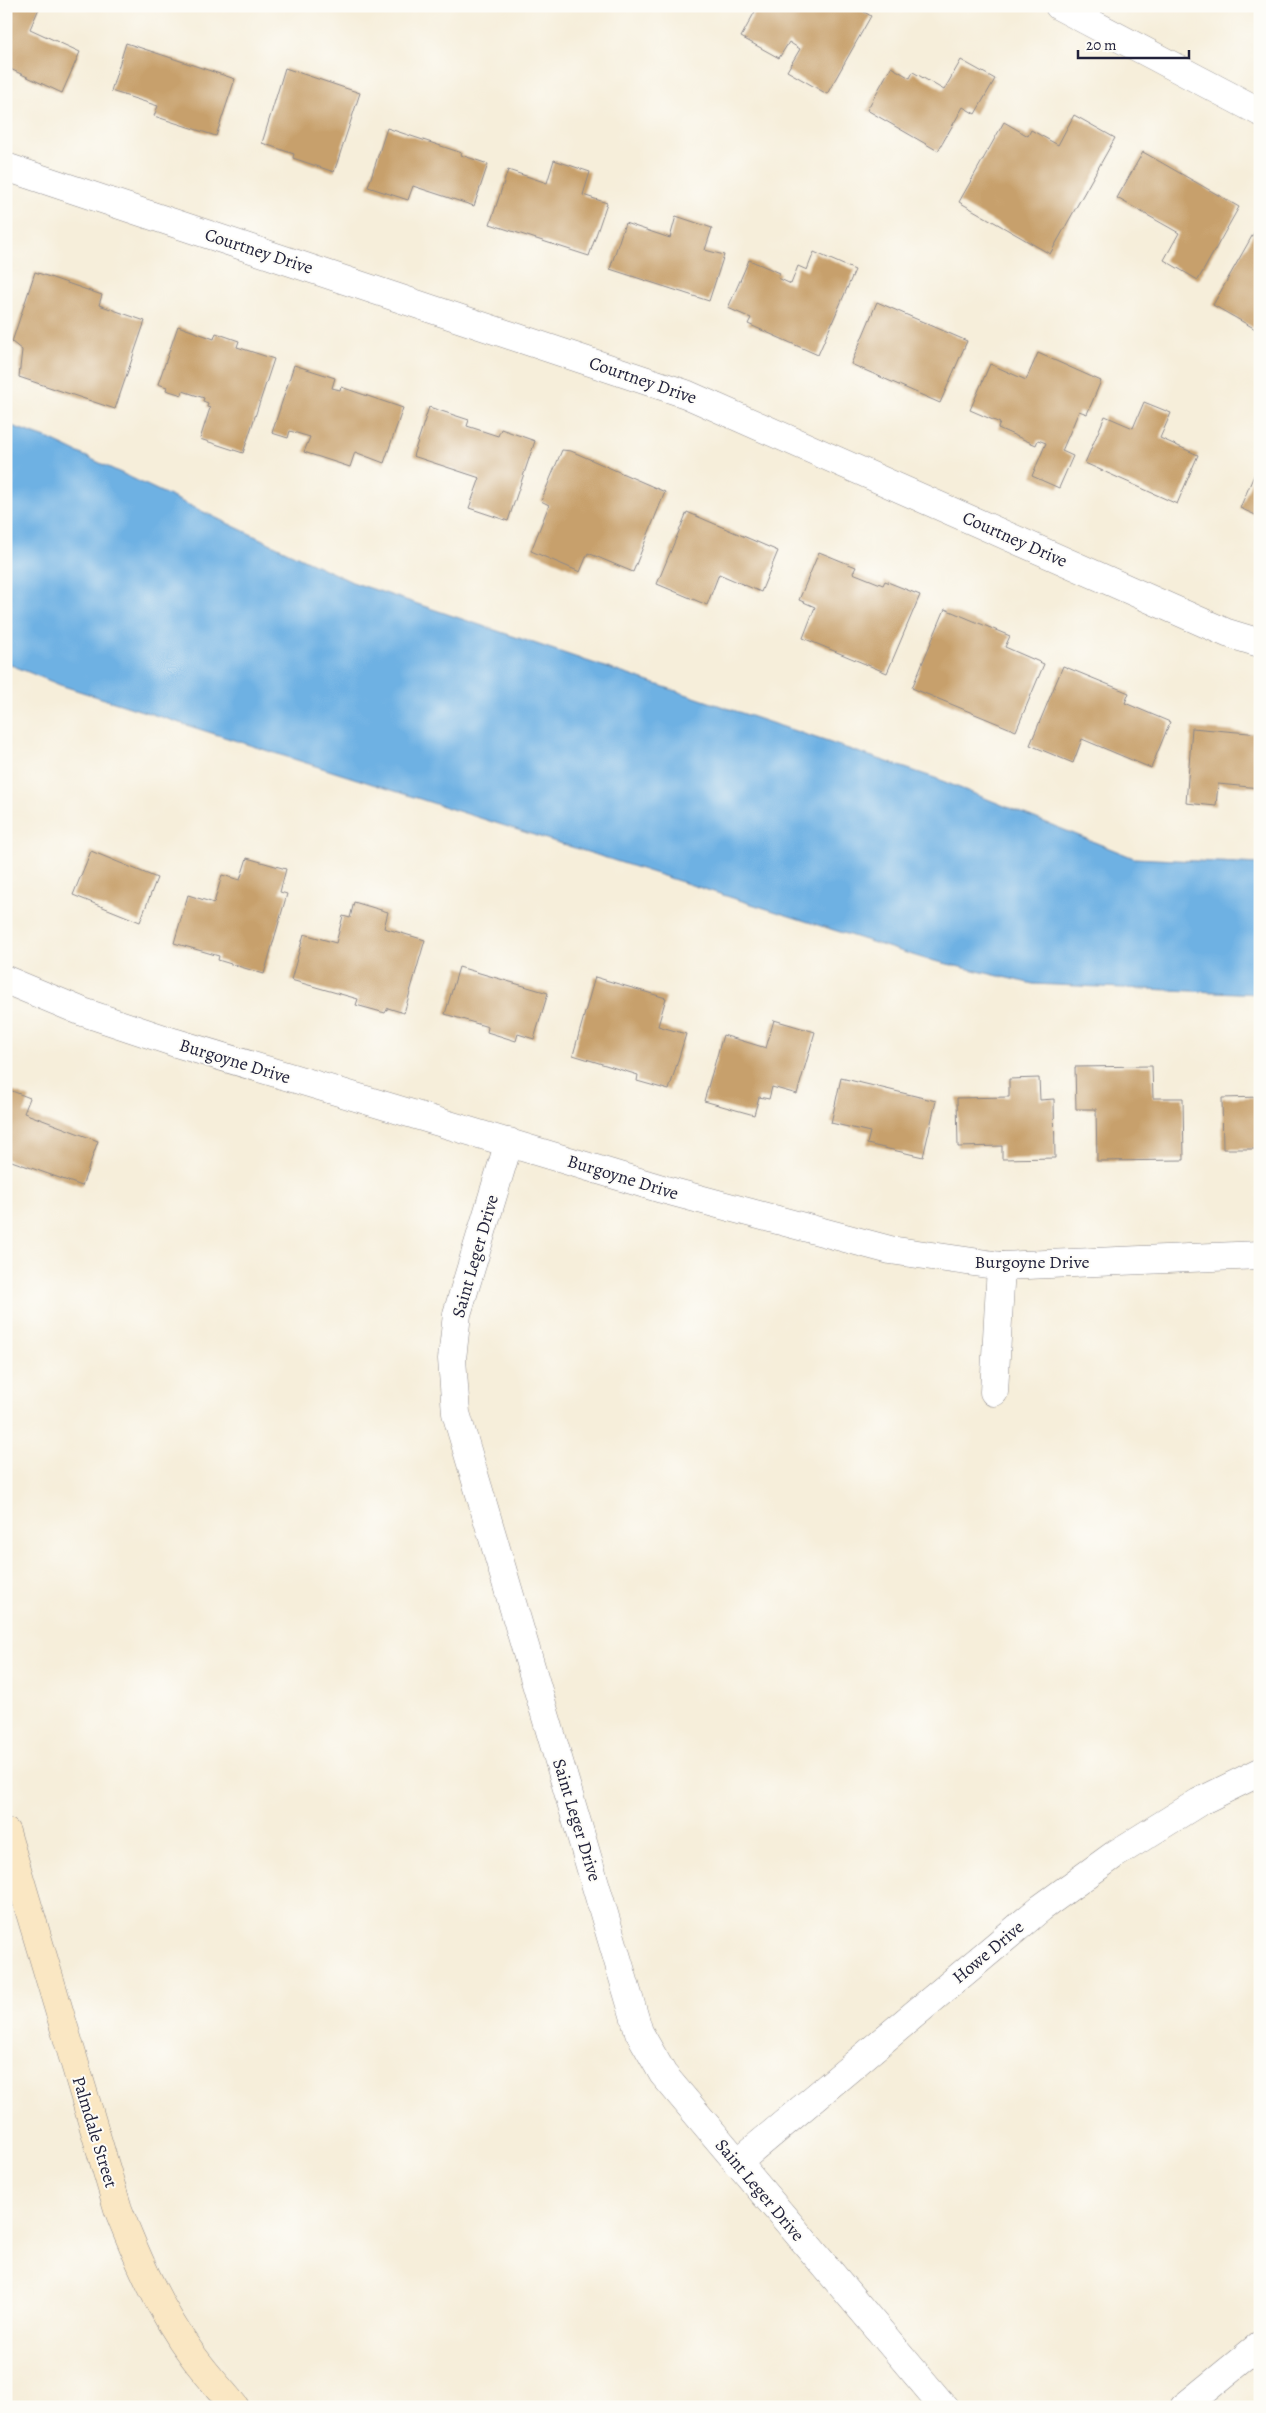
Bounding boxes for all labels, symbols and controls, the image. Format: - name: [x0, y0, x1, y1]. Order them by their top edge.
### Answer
- scale bar: [1078, 28, 1190, 60]
- text: 20 m: [1086, 35, 1117, 55]
- street label: Courtney Drive: [202, 222, 316, 280]
- street label: Courtney Drive: [586, 350, 700, 410]
- street label: Courtney Drive: [959, 505, 1071, 573]
- street label: Burgoyne Drive: [176, 1033, 294, 1089]
- street label: Burgoyne Drive: [564, 1149, 682, 1205]
- street label: Saint Leger Drive: [446, 1192, 504, 1320]
- street label: Burgoyne Drive: [974, 1250, 1090, 1274]
- street label: Saint Leger Drive: [547, 1756, 607, 1884]
- street label: Howe Drive: [947, 1915, 1029, 1989]
- street label: Palmdale Street: [67, 2073, 123, 2191]
- street label: Saint Leger Drive: [710, 2134, 810, 2246]

